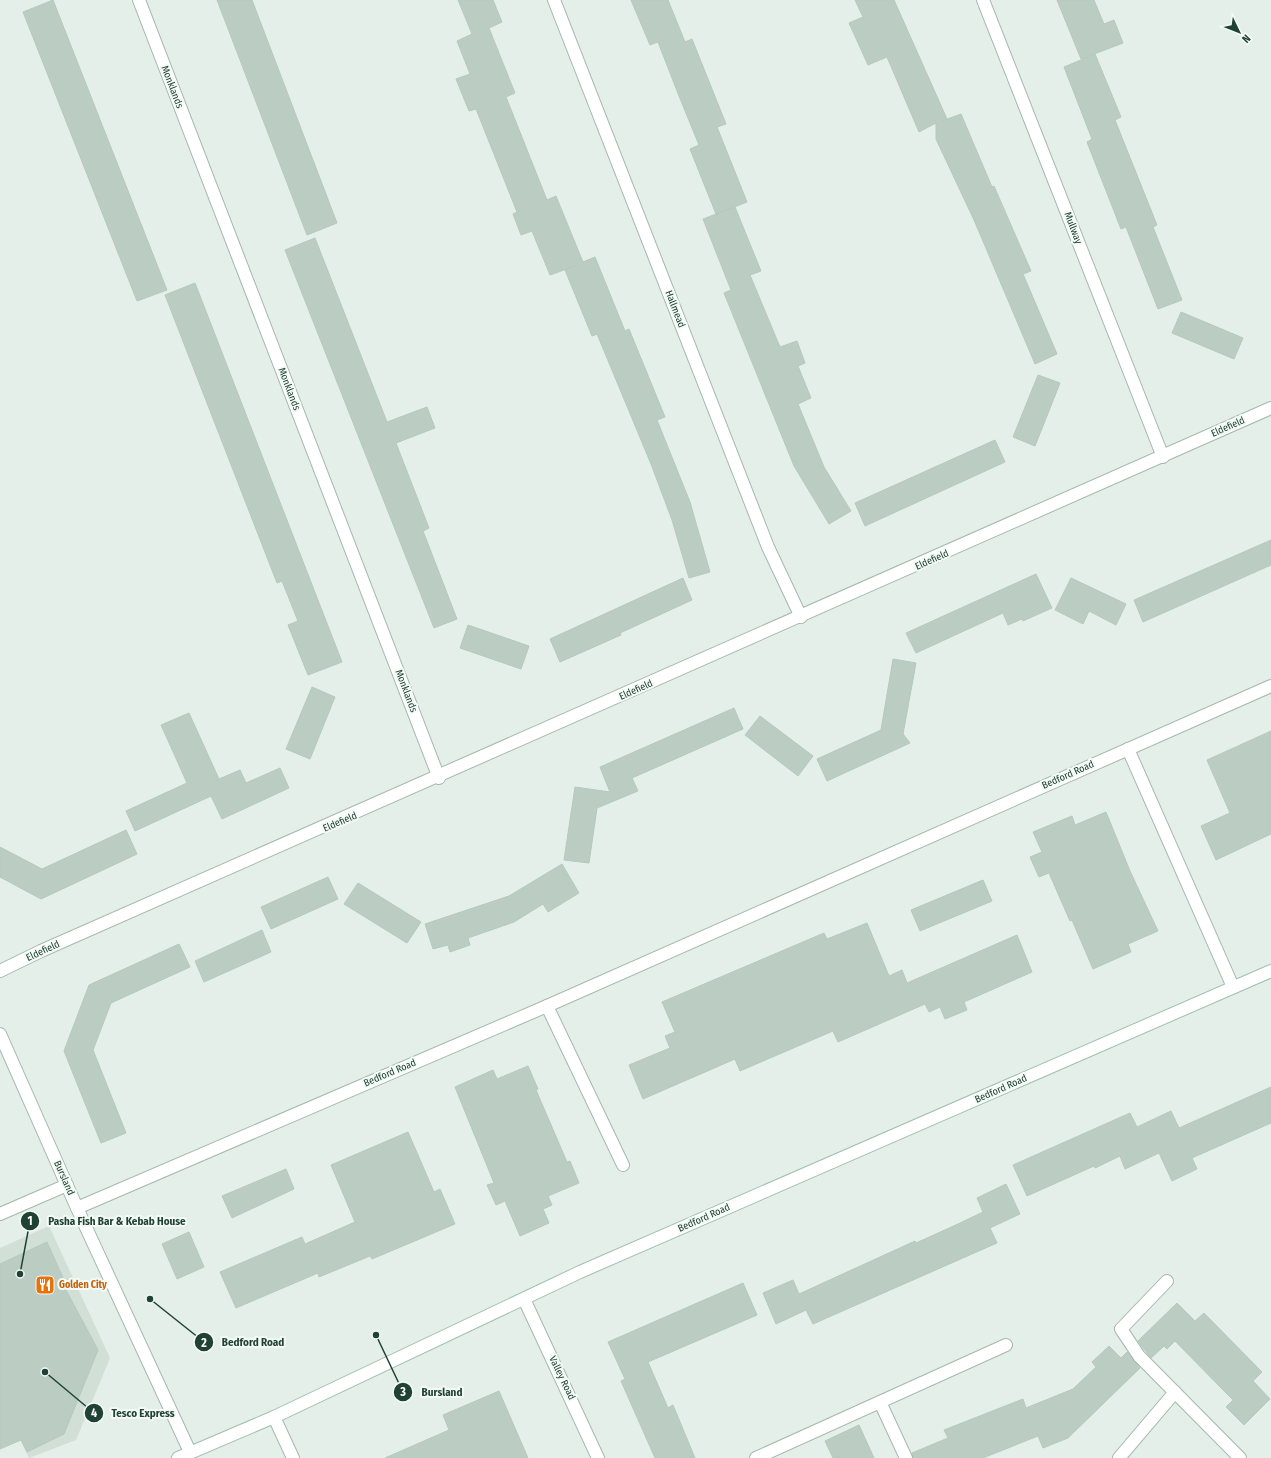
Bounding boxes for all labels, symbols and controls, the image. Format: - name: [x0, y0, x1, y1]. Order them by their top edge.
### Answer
- north arrow: [1219, 12, 1259, 52]
- text: N: [1239, 32, 1253, 45]
- street label: Monklands: [158, 64, 186, 110]
- street label: Mullway: [1061, 210, 1085, 246]
- street label: Hallmead: [662, 289, 688, 329]
- street label: Monklands: [275, 366, 303, 412]
- street label: Eldefield: [1209, 414, 1247, 440]
- street label: Eldefield: [913, 547, 951, 573]
- street label: Monklands: [392, 668, 420, 714]
- street label: Eldefield: [617, 677, 655, 703]
- street label: Bedford Road: [1040, 758, 1096, 792]
- street label: Eldefield: [321, 810, 359, 834]
- street label: Eldefield: [24, 938, 62, 964]
- street label: Bedford Road: [362, 1057, 418, 1089]
- street label: Bedford Road: [973, 1072, 1029, 1106]
- street label: Bursland: [51, 1159, 77, 1197]
- street label: Bedford Road: [676, 1201, 732, 1235]
- callout: Pasha Fish Bar & Kebab House: [20, 1209, 194, 1232]
- text: 1: [27, 1214, 33, 1228]
- text: Pasha Fish Bar & Kebab House: [48, 1215, 186, 1228]
- restaurant icon: Golden City: [34, 1274, 56, 1296]
- place label: Golden City: [59, 1279, 107, 1291]
- callout: Bedford Road: [194, 1331, 293, 1354]
- text: 2: [200, 1336, 207, 1350]
- text: Bedford Road: [222, 1336, 284, 1349]
- street label: Valley Road: [546, 1354, 578, 1402]
- callout: Bursland: [393, 1381, 470, 1404]
- text: 3: [399, 1385, 406, 1399]
- text: Bursland: [422, 1386, 462, 1399]
- callout: Tesco Express: [84, 1401, 183, 1424]
- text: 4: [91, 1406, 97, 1420]
- text: Tesco Express: [111, 1407, 175, 1420]

